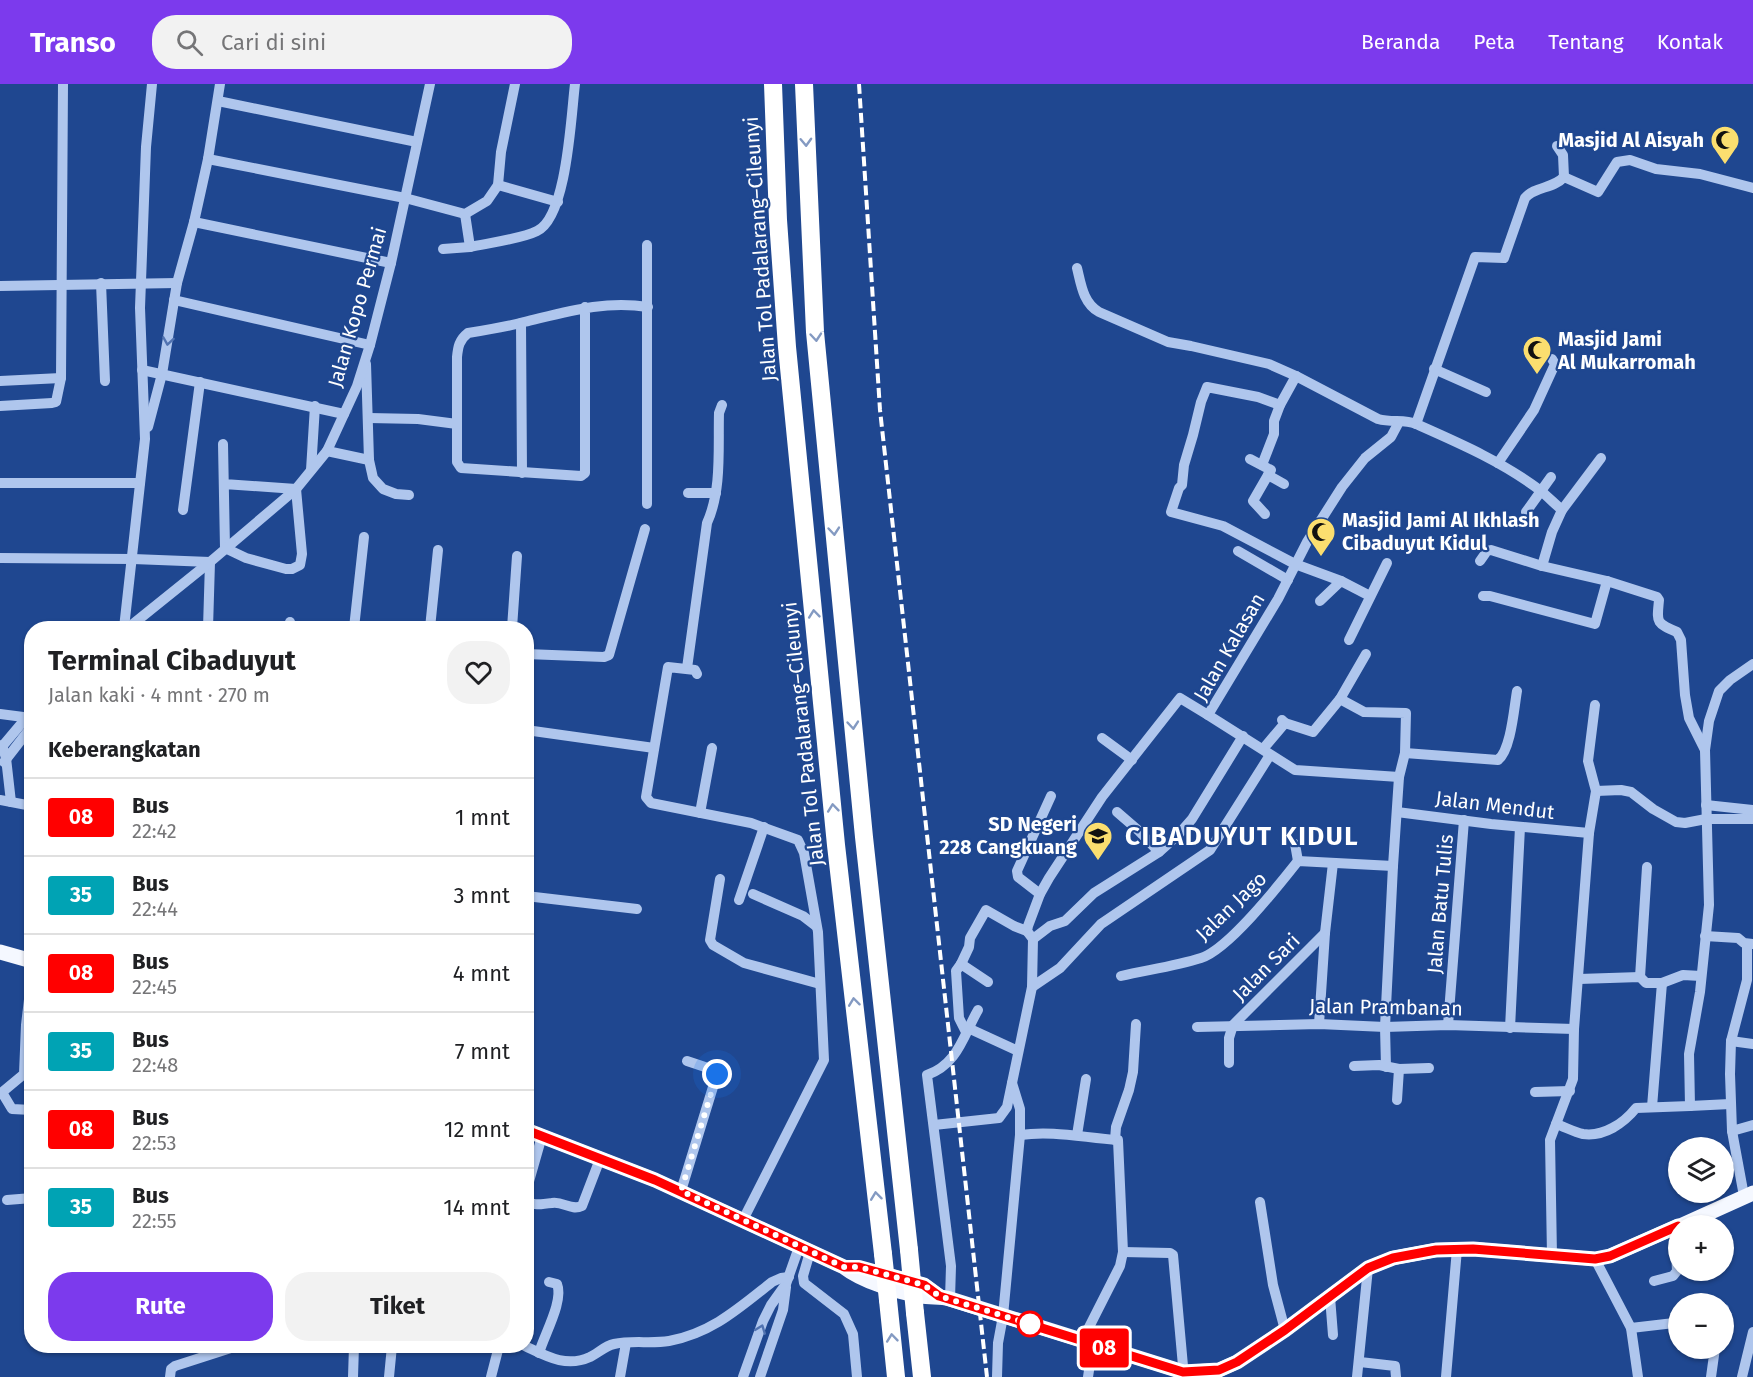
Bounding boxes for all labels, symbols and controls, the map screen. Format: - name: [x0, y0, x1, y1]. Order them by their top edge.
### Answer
- search box: [152, 15, 572, 69]
- text: Transo: [30, 26, 116, 59]
- icon: search: [173, 26, 206, 59]
- text: Cari di sini: [221, 29, 326, 56]
- text: Beranda: [1361, 29, 1440, 55]
- text: Peta: [1473, 29, 1515, 55]
- text: Tentang: [1548, 29, 1624, 55]
- text: Kontak: [1657, 29, 1723, 55]
- street label: Jalan Tol Padalarang–Cileunyi: [739, 116, 781, 382]
- mosque icon: Masjid Al Aisyah: [1709, 124, 1741, 166]
- place label: Masjid Al Aisyah: [1558, 128, 1704, 152]
- one-way arrow: [799, 138, 812, 147]
- street label: Jalan Kopo Permai: [323, 224, 391, 390]
- place label: Masjid Jami Al Mukarromah: [1557, 327, 1696, 374]
- one-way arrow: [809, 333, 822, 342]
- mosque icon: Masjid Jami Al Mukarromah: [1521, 334, 1553, 376]
- one-way arrow: [162, 336, 174, 346]
- place label: Masjid Jami Al Ikhlash Cibaduyut Kidul: [1342, 508, 1539, 555]
- mosque icon: Masjid Jami Al Ikhlash Cibaduyut Kidul: [1305, 516, 1337, 558]
- one-way arrow: [827, 527, 840, 536]
- street label: Jalan Kalasan: [1188, 589, 1270, 705]
- street label: Jalan Tol Padalarang–Cileunyi: [777, 601, 829, 867]
- one-way arrow: [808, 610, 821, 619]
- button: heart: [447, 641, 510, 704]
- text: Terminal Cibaduyut: [48, 644, 296, 677]
- text: Jalan kaki · 4 mnt · 270 m: [48, 683, 270, 707]
- one-way arrow: [846, 721, 859, 730]
- text: Keberangkatan: [48, 736, 201, 763]
- street label: Jalan Mendut: [1434, 786, 1557, 824]
- text: Bus: [132, 792, 169, 819]
- text: 08: [69, 804, 93, 830]
- text: 1 mnt: [455, 804, 510, 831]
- one-way arrow: [827, 804, 840, 813]
- place label: SD Negeri 228 Cangkuang: [939, 812, 1078, 859]
- text: 22:42: [132, 819, 177, 843]
- school or university icon: SD Negeri 228 Cangkuang: [1082, 820, 1114, 862]
- district label: CIBADUYUT KIDUL: [1125, 821, 1359, 852]
- street label: Jalan Batu Tulis: [1422, 833, 1458, 975]
- street label: Jalan Jago: [1191, 866, 1271, 946]
- text: Bus: [132, 870, 169, 897]
- text: 35: [70, 882, 92, 908]
- text: 3 mnt: [454, 882, 510, 909]
- text: 22:44: [132, 897, 178, 921]
- street label: Jalan Sari: [1227, 928, 1305, 1006]
- text: Bus: [132, 948, 169, 975]
- text: 08: [69, 960, 93, 986]
- text: 4 mnt: [453, 960, 510, 987]
- text: 22:45: [132, 975, 177, 999]
- street label: Jalan Prambanan: [1309, 994, 1463, 1020]
- one-way arrow: [848, 997, 861, 1007]
- text: Bus: [132, 1026, 169, 1053]
- text: 35: [70, 1038, 92, 1064]
- text: 7 mnt: [455, 1038, 510, 1065]
- text: 22:48: [132, 1053, 178, 1077]
- your location: [702, 1059, 732, 1089]
- text: Bus: [132, 1104, 169, 1131]
- text: 08: [69, 1116, 93, 1142]
- text: 12 mnt: [444, 1116, 510, 1143]
- text: 22:53: [132, 1131, 177, 1155]
- map controls: [1668, 1137, 1734, 1359]
- button: layers: [1668, 1137, 1734, 1203]
- text: Bus: [132, 1182, 169, 1209]
- one-way arrow: [871, 1191, 883, 1200]
- text: 35: [70, 1194, 92, 1220]
- text: 14 mnt: [443, 1194, 510, 1221]
- text: 22:55: [132, 1209, 177, 1233]
- button: +: [1668, 1215, 1734, 1281]
- button: Rute: [48, 1272, 273, 1341]
- button: Tiket: [285, 1272, 510, 1341]
- button: −: [1668, 1293, 1734, 1359]
- unlabelled marker: [1017, 1311, 1043, 1337]
- one-way arrow: [753, 1324, 766, 1334]
- line badge: 08: [1077, 1328, 1131, 1368]
- one-way arrow: [886, 1334, 899, 1343]
- text: 08: [1092, 1335, 1116, 1361]

